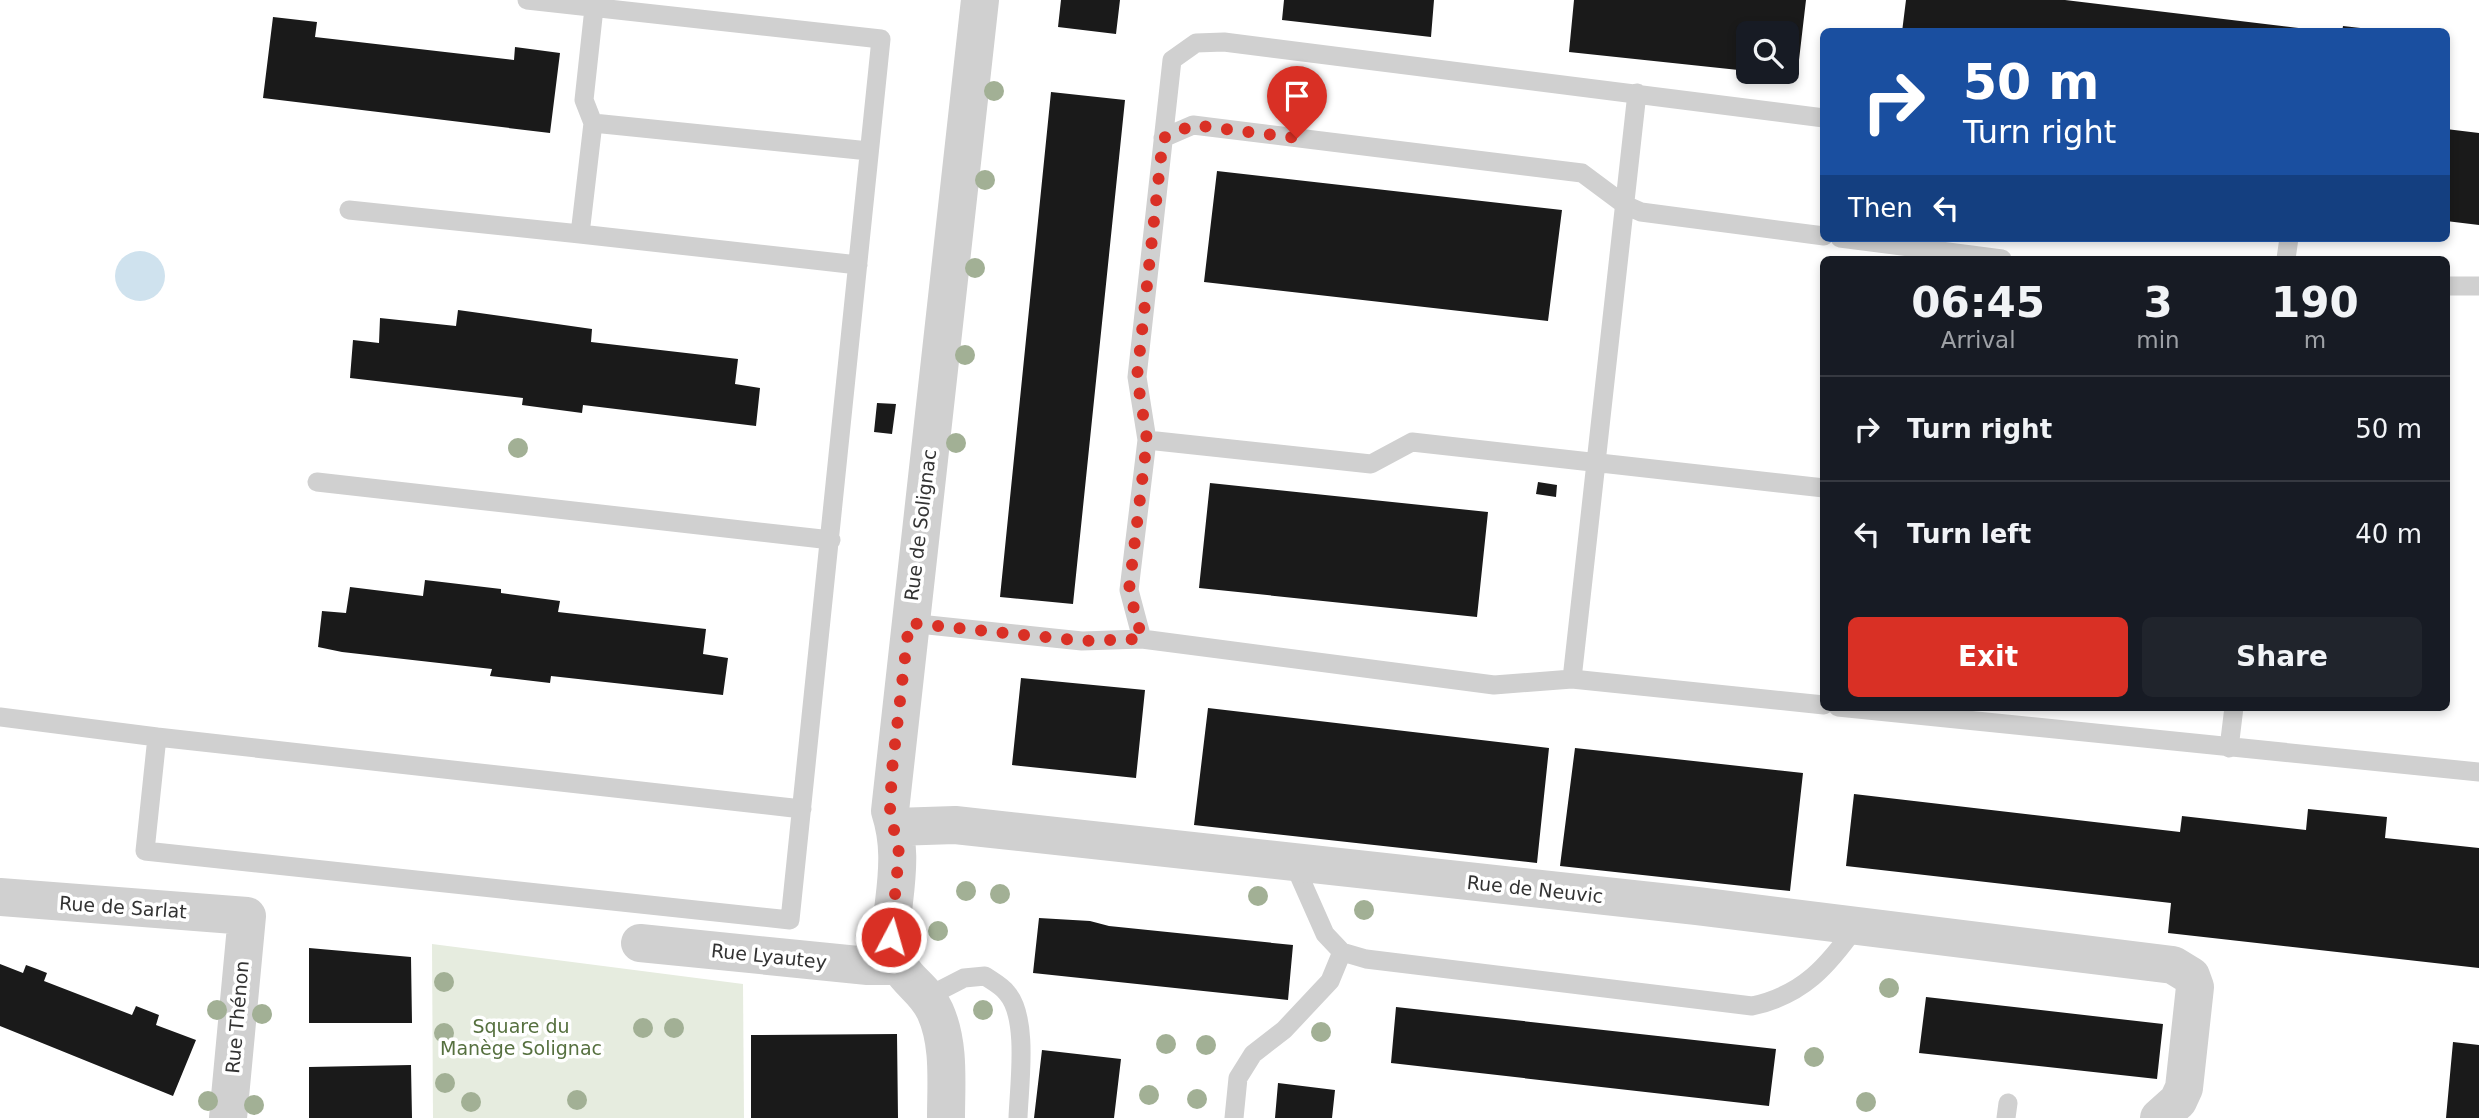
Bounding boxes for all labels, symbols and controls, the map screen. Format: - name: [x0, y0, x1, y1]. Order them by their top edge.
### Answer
- map controls: [1736, 21, 1799, 84]
- button: search: [1736, 21, 1799, 84]
- text: 50 m: [1963, 54, 2099, 111]
- icon: right: [1848, 56, 1939, 147]
- pin: [1267, 66, 1327, 138]
- icon: arrive: [1278, 77, 1316, 115]
- text: Turn right: [1963, 113, 2116, 151]
- icon: left: [1927, 189, 1965, 227]
- text: Then: [1848, 193, 1913, 223]
- text: 06:45: [1911, 278, 2045, 327]
- text: 3: [2143, 278, 2173, 327]
- text: 190: [2271, 278, 2359, 327]
- text: Arrival: [1941, 327, 2016, 353]
- text: min: [2136, 327, 2180, 353]
- text: m: [2304, 327, 2326, 353]
- icon: right: [1848, 410, 1886, 448]
- text: Turn right: [1907, 414, 2052, 444]
- text: 50 m: [2355, 414, 2422, 444]
- street label: Rue de Solignac: [900, 448, 940, 602]
- icon: left: [1848, 515, 1886, 553]
- text: Turn left: [1907, 519, 2031, 549]
- text: 40 m: [2355, 519, 2422, 549]
- button: Exit: [1848, 617, 2128, 697]
- button: Share: [2142, 617, 2422, 697]
- street label: Rue de Neuvic: [1466, 871, 1604, 907]
- street label: Rue de Sarlat: [58, 892, 188, 922]
- position arrow: [854, 900, 928, 974]
- street label: Rue Lyautey: [710, 939, 828, 973]
- street label: Rue Thénon: [221, 960, 253, 1074]
- park label: Square du Manège Solignac: [440, 1015, 602, 1059]

